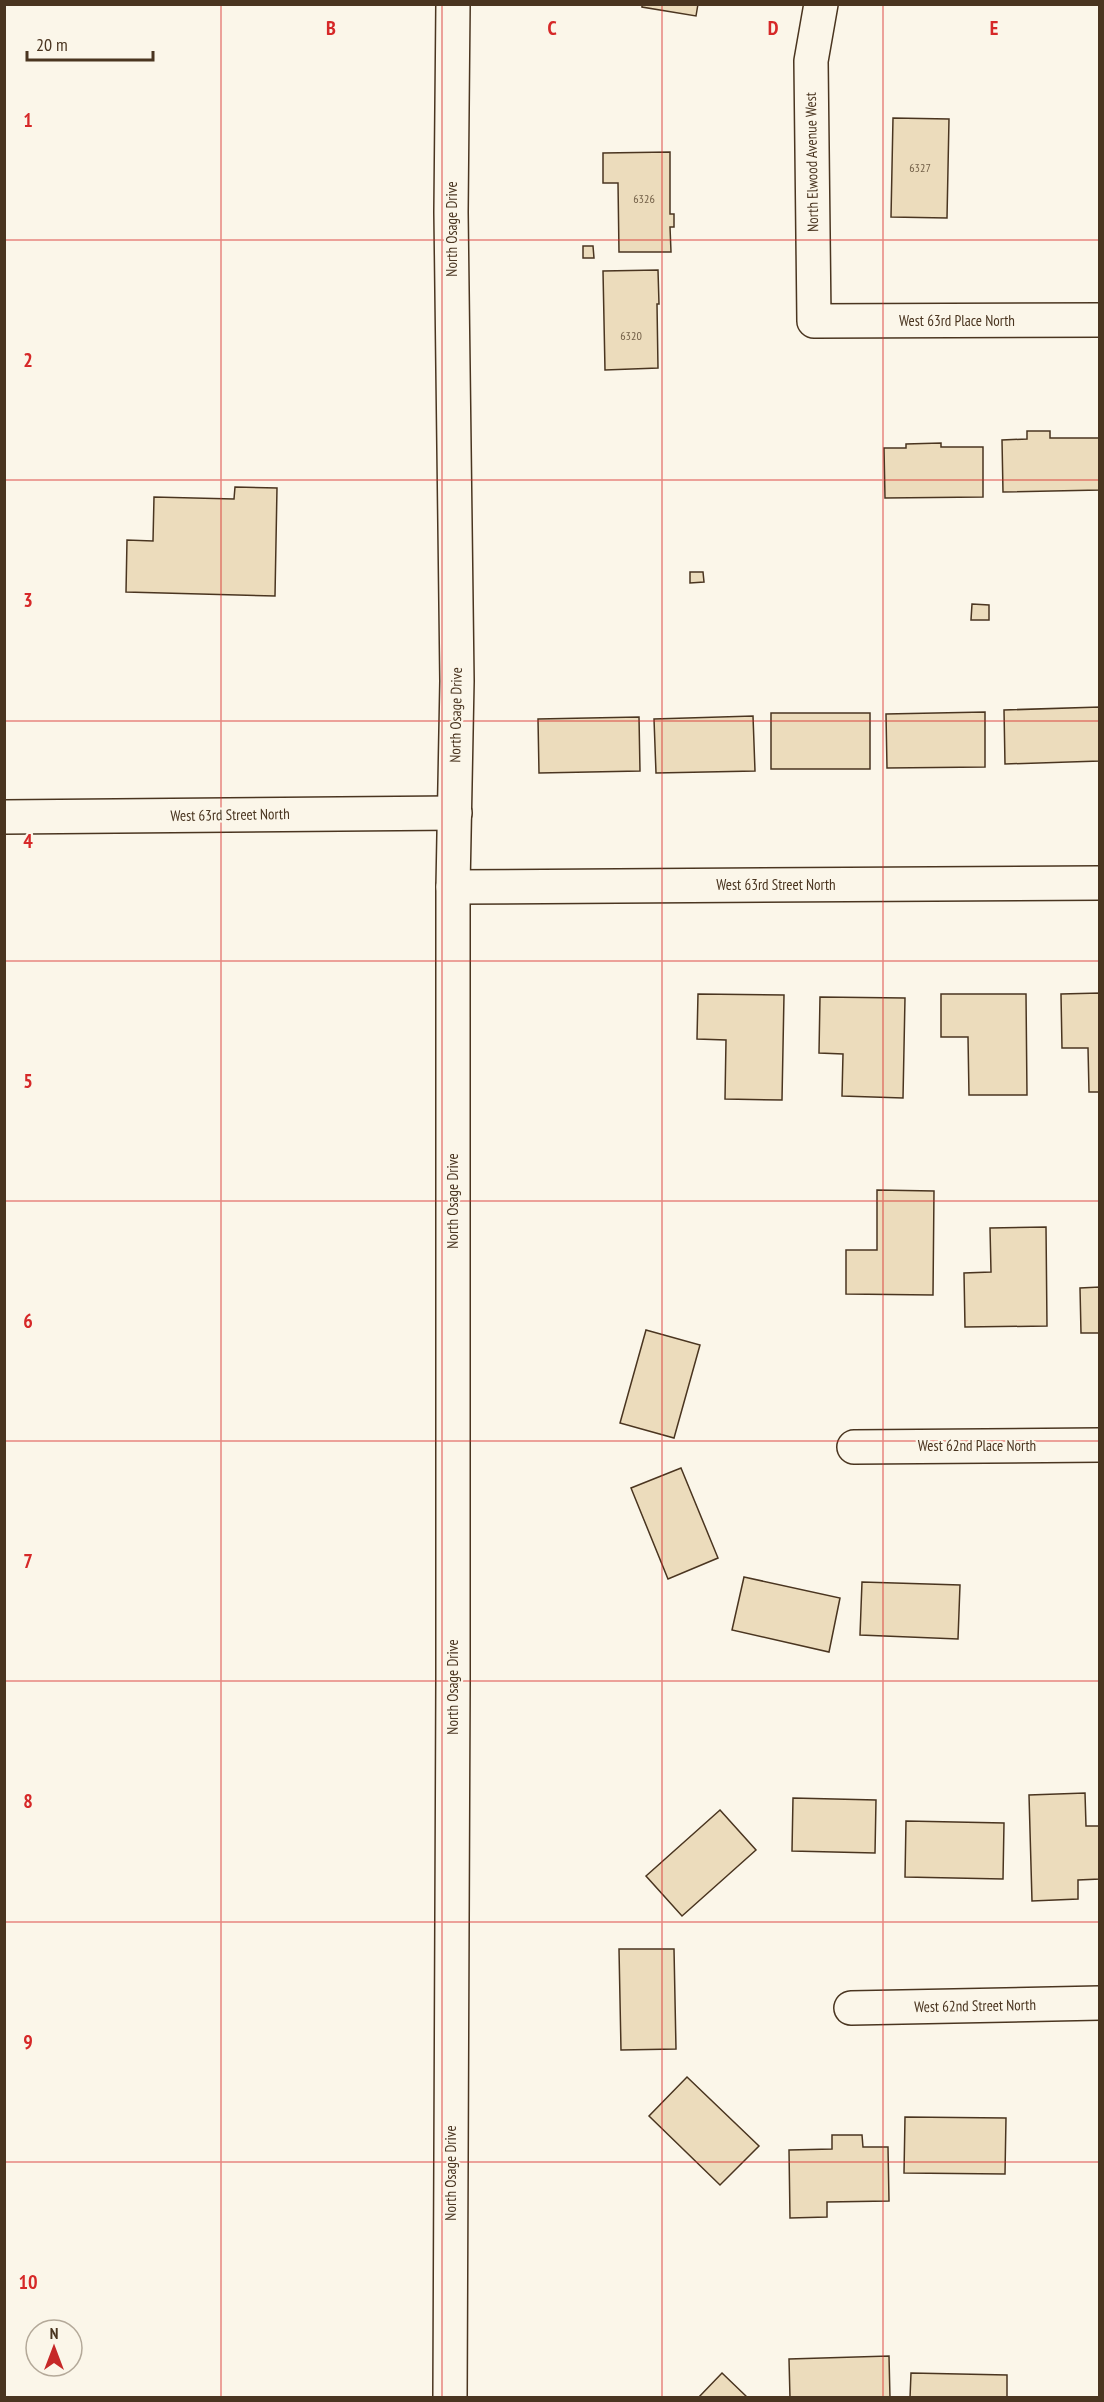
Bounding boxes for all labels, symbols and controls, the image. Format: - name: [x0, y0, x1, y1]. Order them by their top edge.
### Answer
- text: B: [326, 15, 336, 41]
- text: C: [547, 15, 557, 41]
- text: D: [768, 15, 779, 41]
- text: E: [990, 15, 998, 41]
- scale bar: [27, 24, 153, 62]
- text: 20 m: [36, 33, 68, 56]
- street label: North Elwood Avenue West: [801, 92, 822, 232]
- text: 1: [23, 107, 33, 133]
- house number: 6327: [909, 160, 931, 175]
- street label: North Osage Drive: [442, 181, 461, 277]
- house number: 6326: [633, 191, 655, 206]
- street label: West 63rd Place North: [899, 311, 1015, 330]
- house number: 6320: [620, 328, 642, 343]
- text: 2: [23, 347, 33, 373]
- text: 3: [23, 587, 33, 613]
- street label: North Osage Drive: [445, 667, 466, 763]
- street label: West 63rd Street North: [170, 804, 290, 825]
- text: 4: [23, 828, 33, 854]
- street label: West 63rd Street North: [716, 875, 836, 894]
- text: 5: [23, 1068, 33, 1094]
- street label: North Osage Drive: [443, 1153, 462, 1249]
- text: 6: [23, 1308, 33, 1334]
- street label: West 62nd Place North: [918, 1436, 1036, 1455]
- text: 7: [23, 1548, 33, 1574]
- street label: North Osage Drive: [443, 1639, 462, 1735]
- text: 8: [23, 1788, 33, 1814]
- street label: West 62nd Street North: [914, 1995, 1036, 2016]
- text: 9: [23, 2029, 33, 2055]
- street label: North Osage Drive: [441, 2125, 460, 2221]
- text: 10: [18, 2269, 38, 2295]
- north arrow: [24, 2318, 84, 2378]
- text: N: [50, 2323, 58, 2343]

